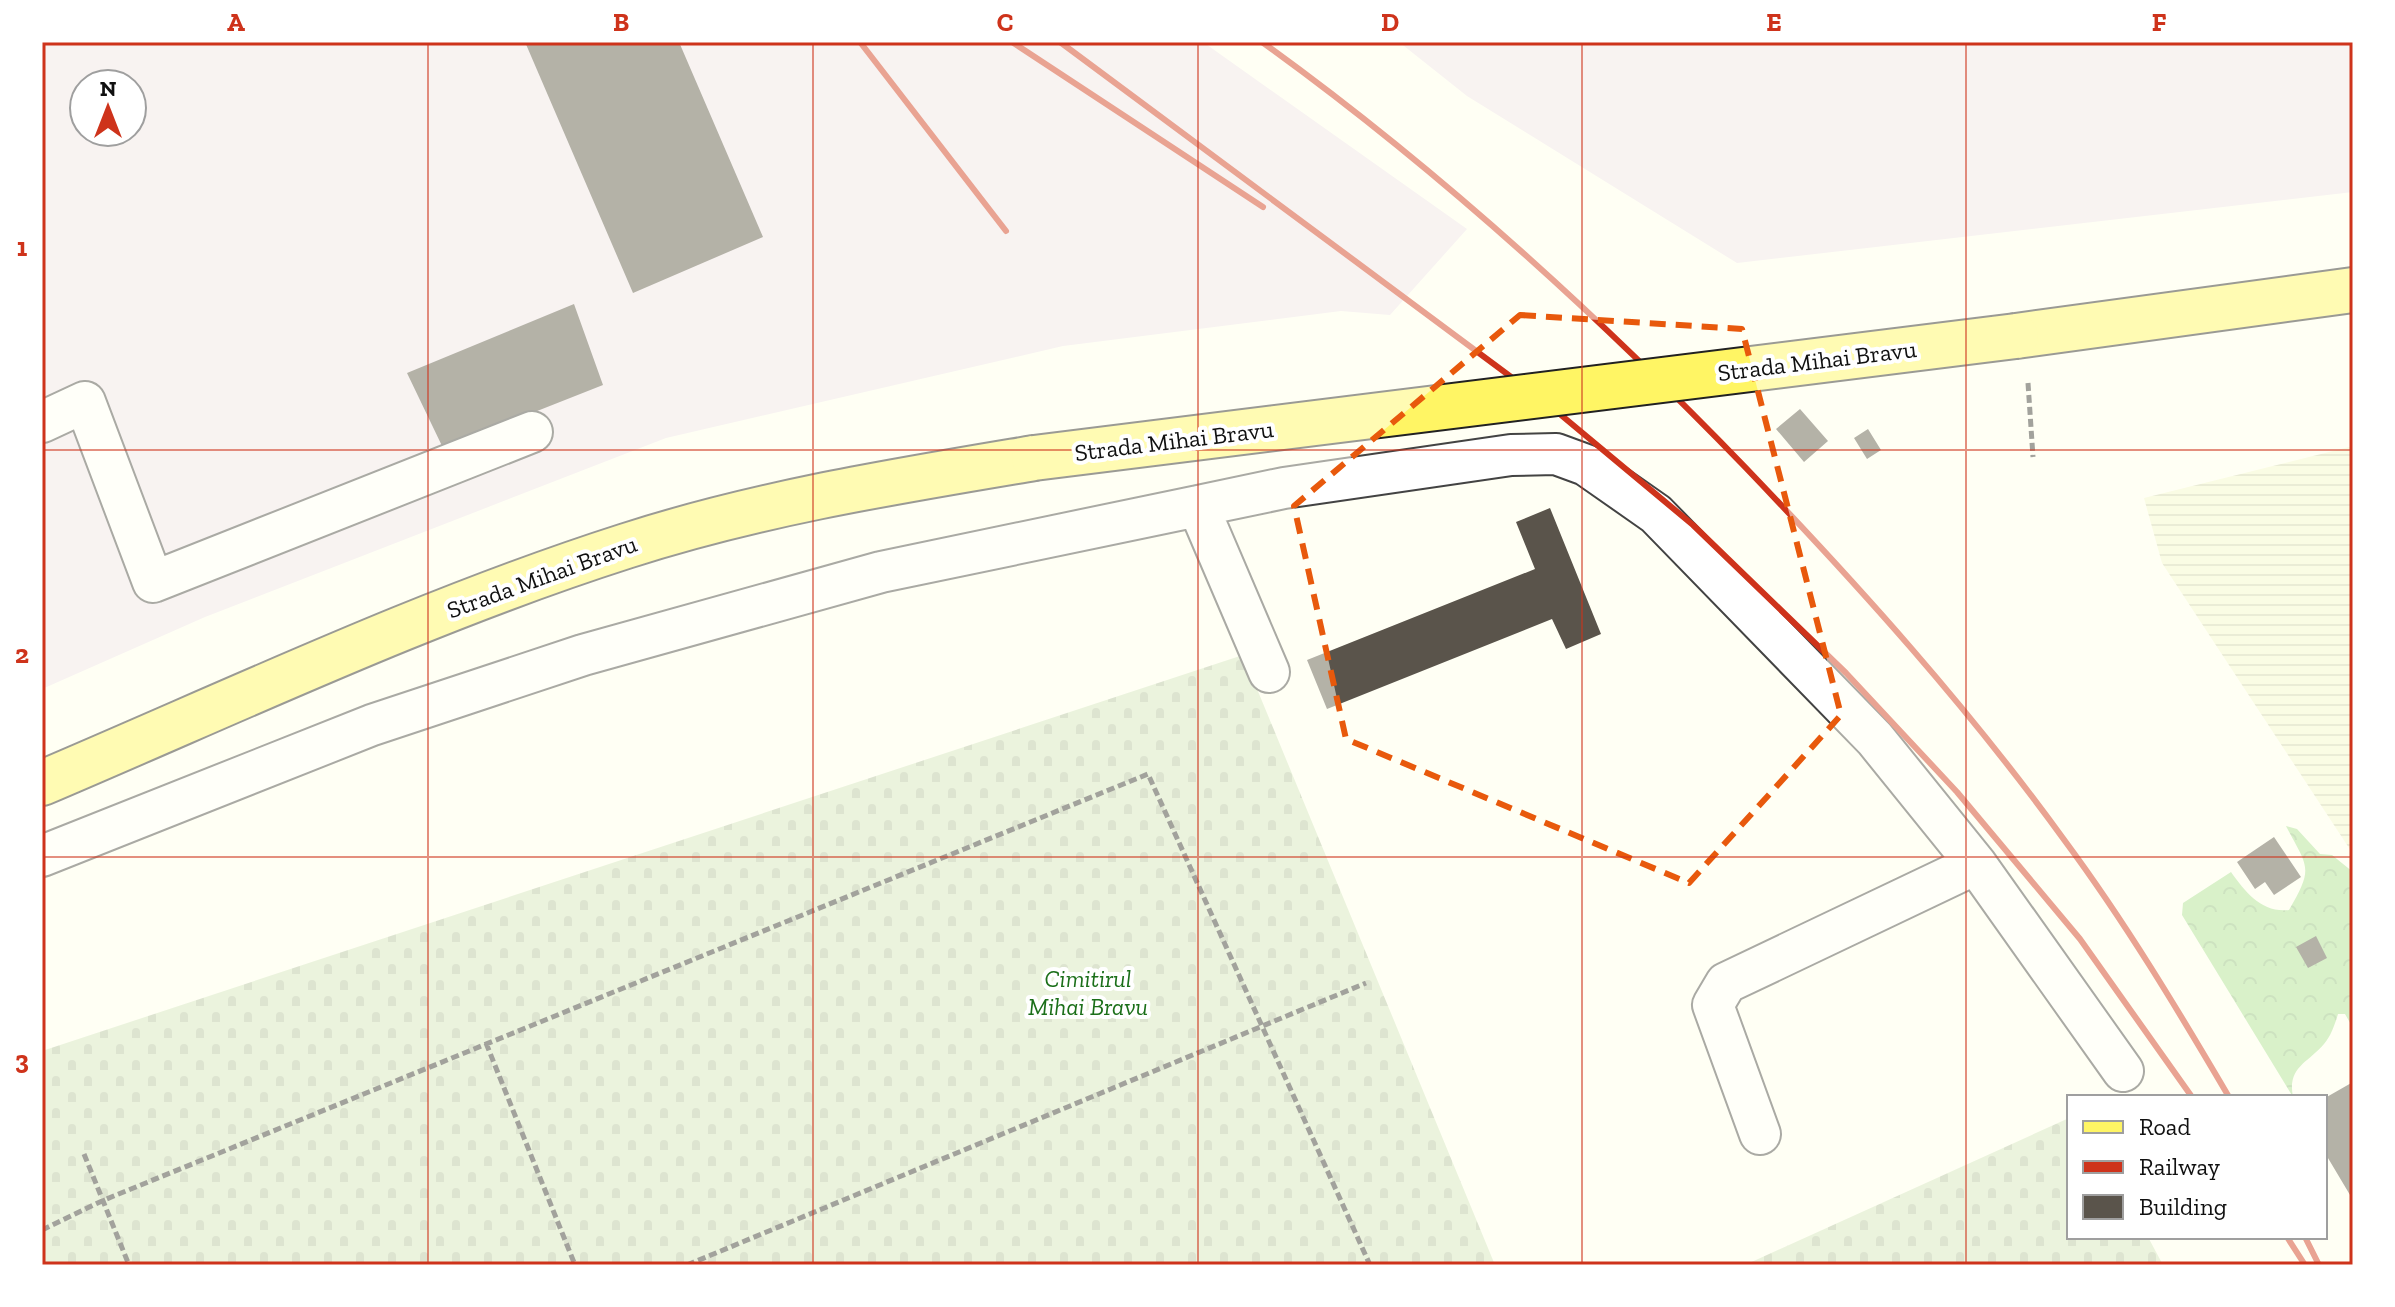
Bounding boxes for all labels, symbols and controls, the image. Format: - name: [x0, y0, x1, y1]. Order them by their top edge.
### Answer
- text: A: [227, 6, 245, 38]
- text: B: [613, 6, 629, 38]
- text: C: [997, 6, 1013, 38]
- text: D: [1381, 6, 1399, 38]
- text: E: [1766, 6, 1782, 38]
- text: F: [2152, 6, 2167, 38]
- north arrow: [68, 68, 148, 148]
- text: N: [100, 75, 117, 102]
- text: 1: [17, 231, 28, 263]
- street label: Strada Mihai Bravu: [1716, 334, 1919, 387]
- street label: Strada Mihai Bravu: [1073, 414, 1276, 467]
- street label: Strada Mihai Bravu: [443, 529, 641, 624]
- text: 2: [15, 638, 29, 670]
- park label: Cimitirul Mihai Bravu: [1028, 964, 1148, 1021]
- text: 3: [15, 1044, 29, 1076]
- legend: [2067, 1095, 2327, 1239]
- text: Road: [2139, 1112, 2191, 1141]
- text: Railway: [2139, 1152, 2221, 1181]
- text: Building: [2139, 1192, 2227, 1221]

